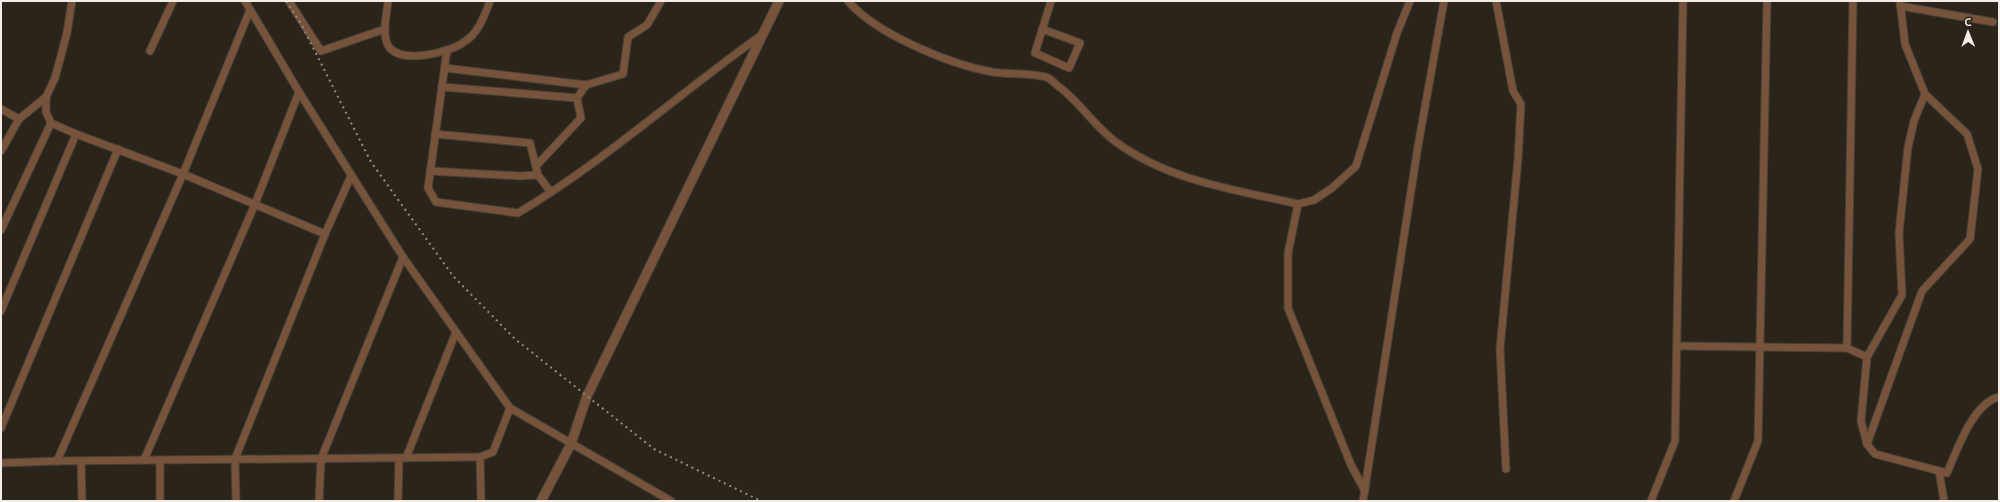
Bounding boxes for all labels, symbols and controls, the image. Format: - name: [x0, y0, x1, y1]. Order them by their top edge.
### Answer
- north arrow: [1948, 12, 1988, 52]
- text: С: [1964, 16, 1971, 28]

